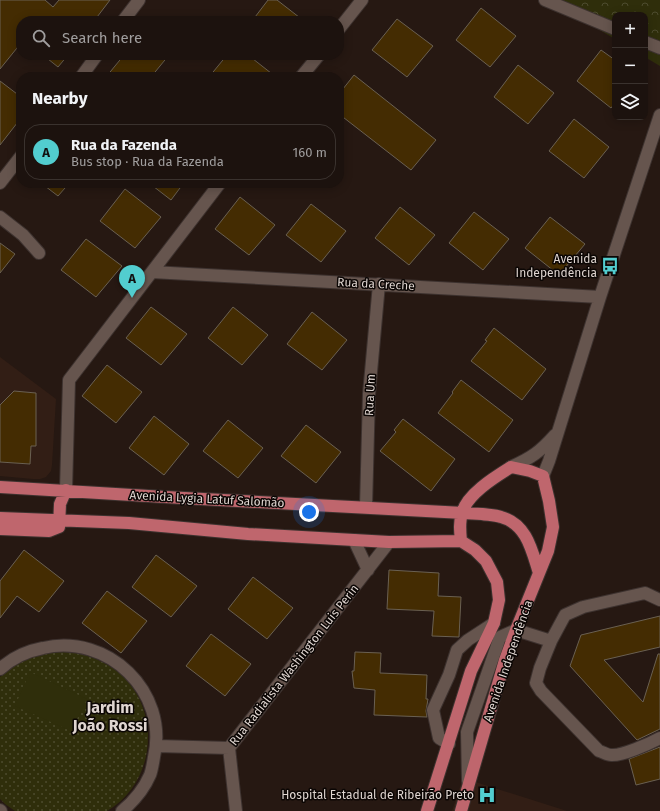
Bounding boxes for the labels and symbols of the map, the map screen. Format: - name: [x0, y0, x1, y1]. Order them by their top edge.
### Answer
- place label: Avenida Independência: [516, 252, 597, 280]
- bus stop icon: Avenida Independência: [600, 256, 620, 276]
- pin: A: [119, 265, 145, 298]
- street label: Rua da Creche: [337, 275, 415, 293]
- street label: Rua Um: [362, 374, 378, 416]
- street label: Avenida Lygia Latuf Salomão: [129, 488, 285, 510]
- your location: [299, 502, 319, 522]
- street label: Rua Radialista Washington Luis Perin: [227, 582, 361, 748]
- street label: Avenida Independência: [481, 598, 535, 724]
- district label: Jardim João Rossi: [72, 698, 148, 735]
- hospital icon: Hospital Estadual de Ribeirão Preto: [477, 785, 497, 805]
- place label: Hospital Estadual de Ribeirão Preto: [281, 788, 474, 802]

